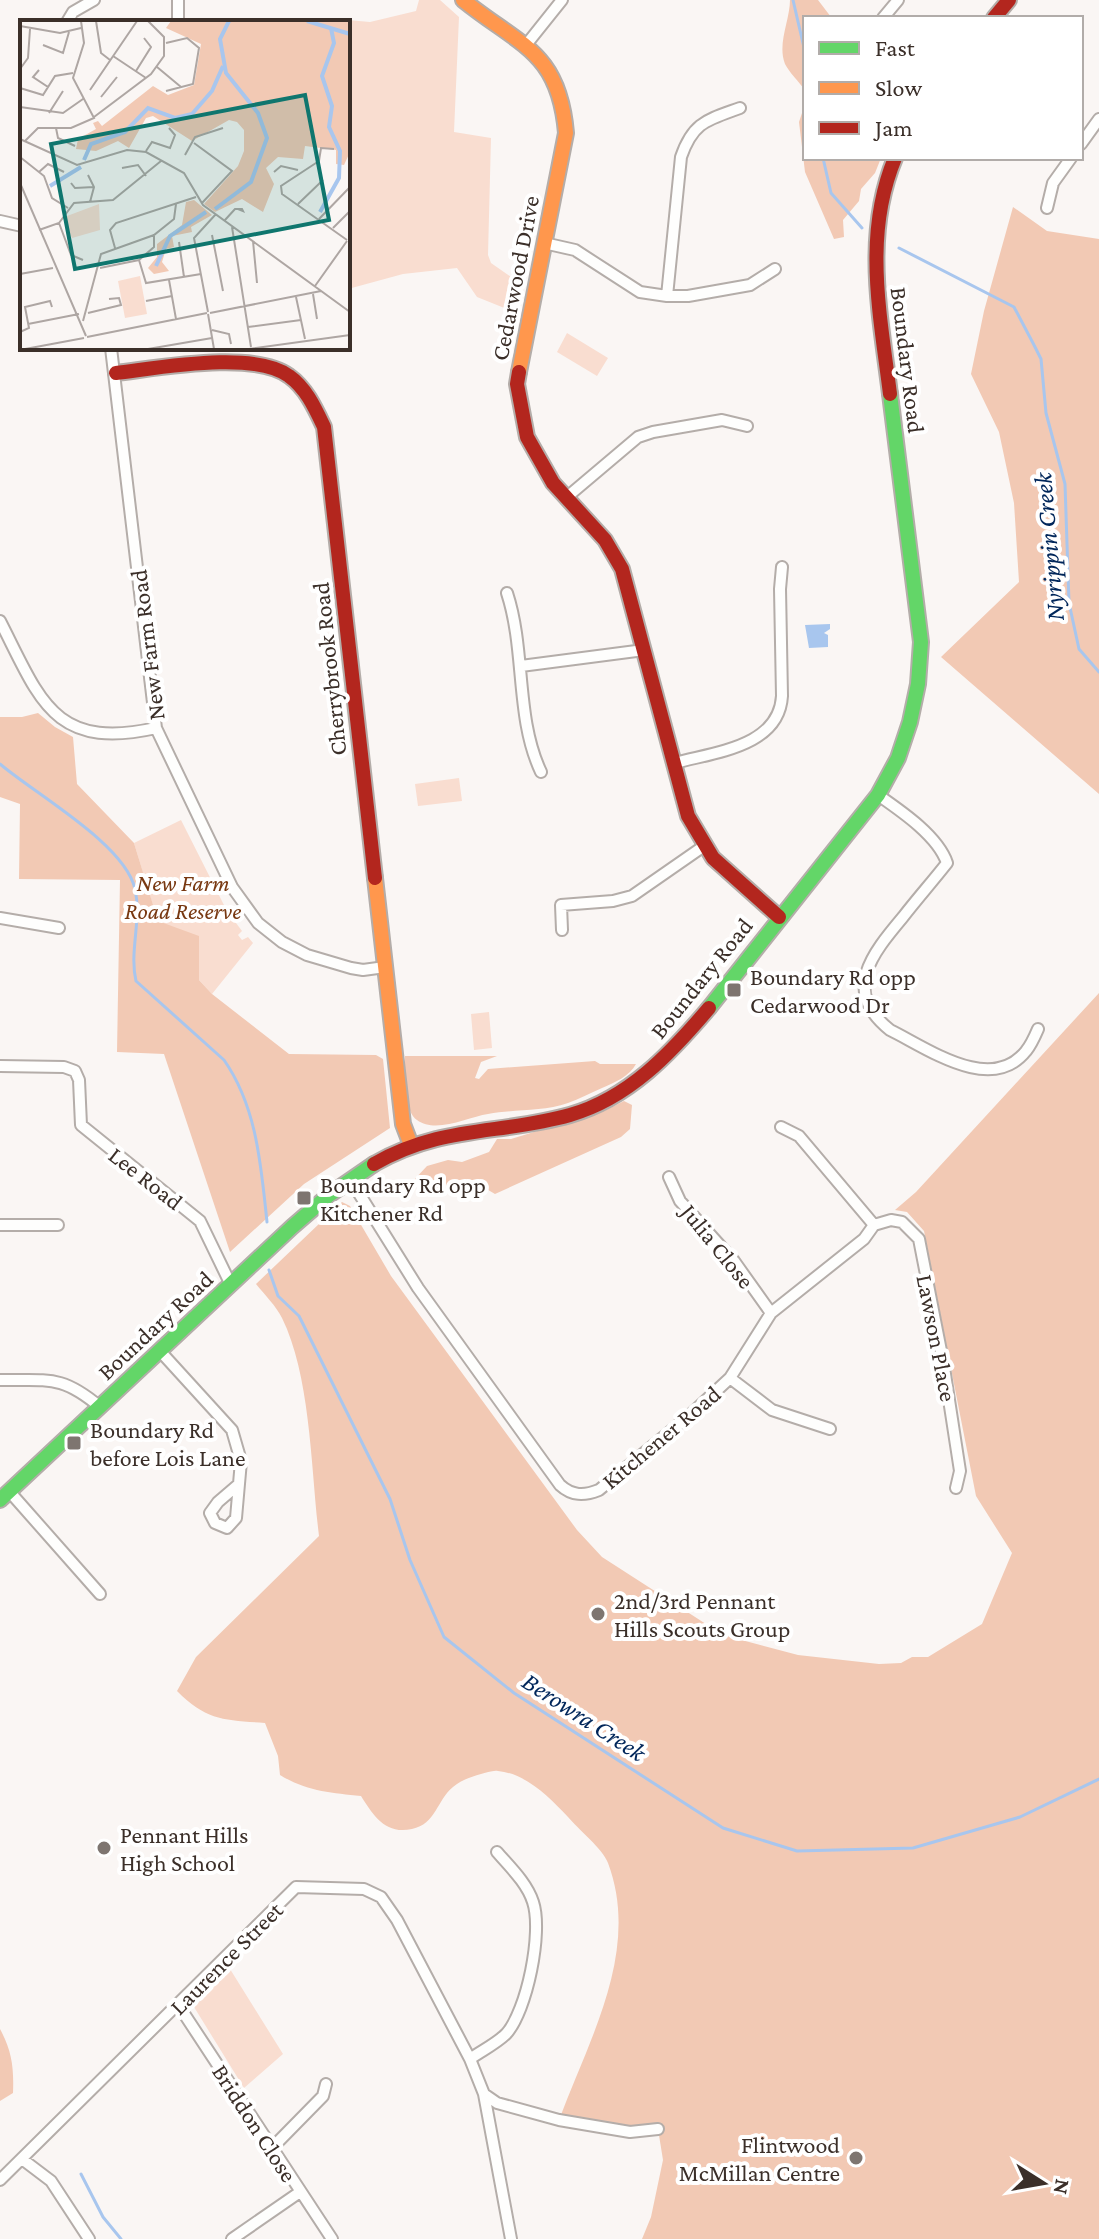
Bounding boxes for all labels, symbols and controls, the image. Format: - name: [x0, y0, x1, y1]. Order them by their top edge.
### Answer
- legend: [803, 16, 1083, 160]
- inset map: [20, 20, 350, 350]
- text: Fast: [875, 34, 916, 61]
- text: Slow: [875, 74, 922, 101]
- text: Jam: [873, 114, 913, 141]
- street label: Cedarwood Drive: [486, 193, 544, 363]
- street label: Boundary Road: [886, 285, 930, 435]
- water label: Nyrippin Creek: [1028, 470, 1070, 622]
- street label: New Farm Road: [124, 568, 170, 722]
- street label: Cherrybrook Road: [306, 580, 352, 757]
- park label: New Farm Road Reserve: [125, 869, 241, 924]
- street label: Boundary Road: [644, 912, 758, 1044]
- place label: Boundary Rd opp Cedarwood Dr: [750, 963, 916, 1018]
- marker: Boundary Rd opp Cedarwood Dr: [725, 981, 743, 999]
- street label: Lee Road: [104, 1141, 189, 1215]
- place label: Boundary Rd opp Kitchener Rd: [320, 1171, 486, 1226]
- marker: Boundary Rd opp Kitchener Rd: [295, 1189, 313, 1207]
- street label: Julia Close: [675, 1197, 760, 1294]
- street label: Boundary Road: [92, 1265, 218, 1385]
- street label: Lawson Place: [911, 1272, 963, 1404]
- street label: Kitchener Road: [596, 1379, 726, 1494]
- place label: Boundary Rd before Lois Lane: [90, 1416, 245, 1471]
- marker: Boundary Rd before Lois Lane: [65, 1434, 83, 1452]
- place label: 2nd/3rd Pennant Hills Scouts Group: [614, 1587, 790, 1642]
- marker: 2nd/3rd Pennant Hills Scouts Group: [589, 1605, 607, 1623]
- water label: Berowra Creek: [517, 1666, 652, 1768]
- place label: Pennant Hills High School: [120, 1821, 248, 1876]
- marker: Pennant Hills High School: [95, 1839, 113, 1857]
- street label: Laurence Street: [164, 1895, 289, 2020]
- street label: Briddon Close: [207, 2059, 303, 2187]
- place label: Flintwood McMillan Centre: [679, 2131, 840, 2186]
- north arrow: [1003, 2143, 1083, 2223]
- marker: Flintwood McMillan Centre: [847, 2149, 865, 2167]
- text: N: [1048, 2177, 1076, 2196]

